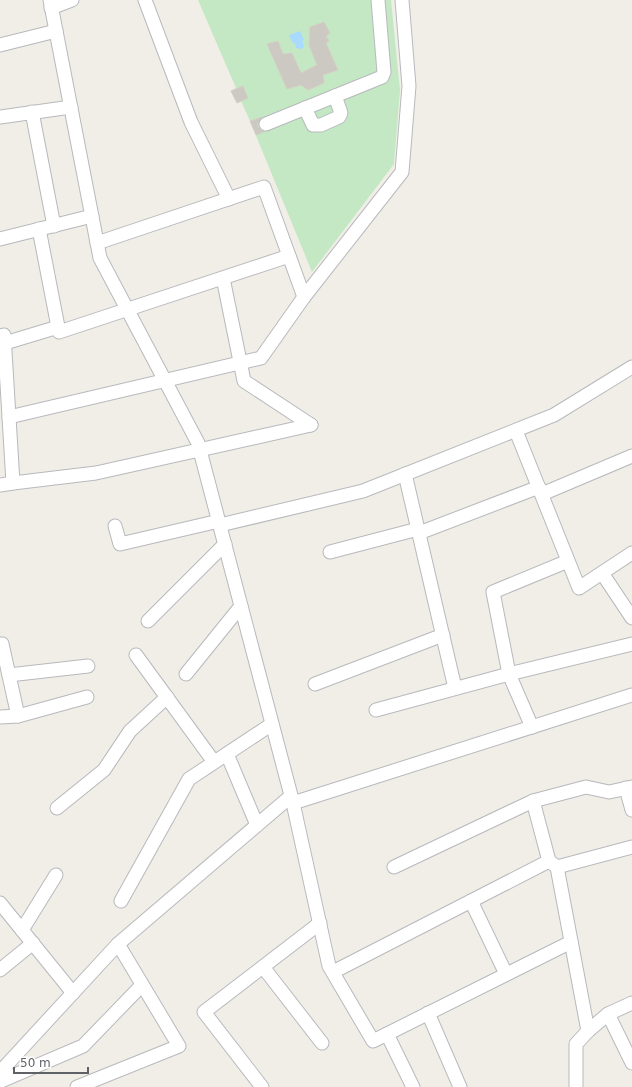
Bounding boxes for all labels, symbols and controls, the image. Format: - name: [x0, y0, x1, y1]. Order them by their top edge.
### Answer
- scale bar: [14, 1049, 88, 1075]
- text: 50 m: [20, 1056, 51, 1070]

